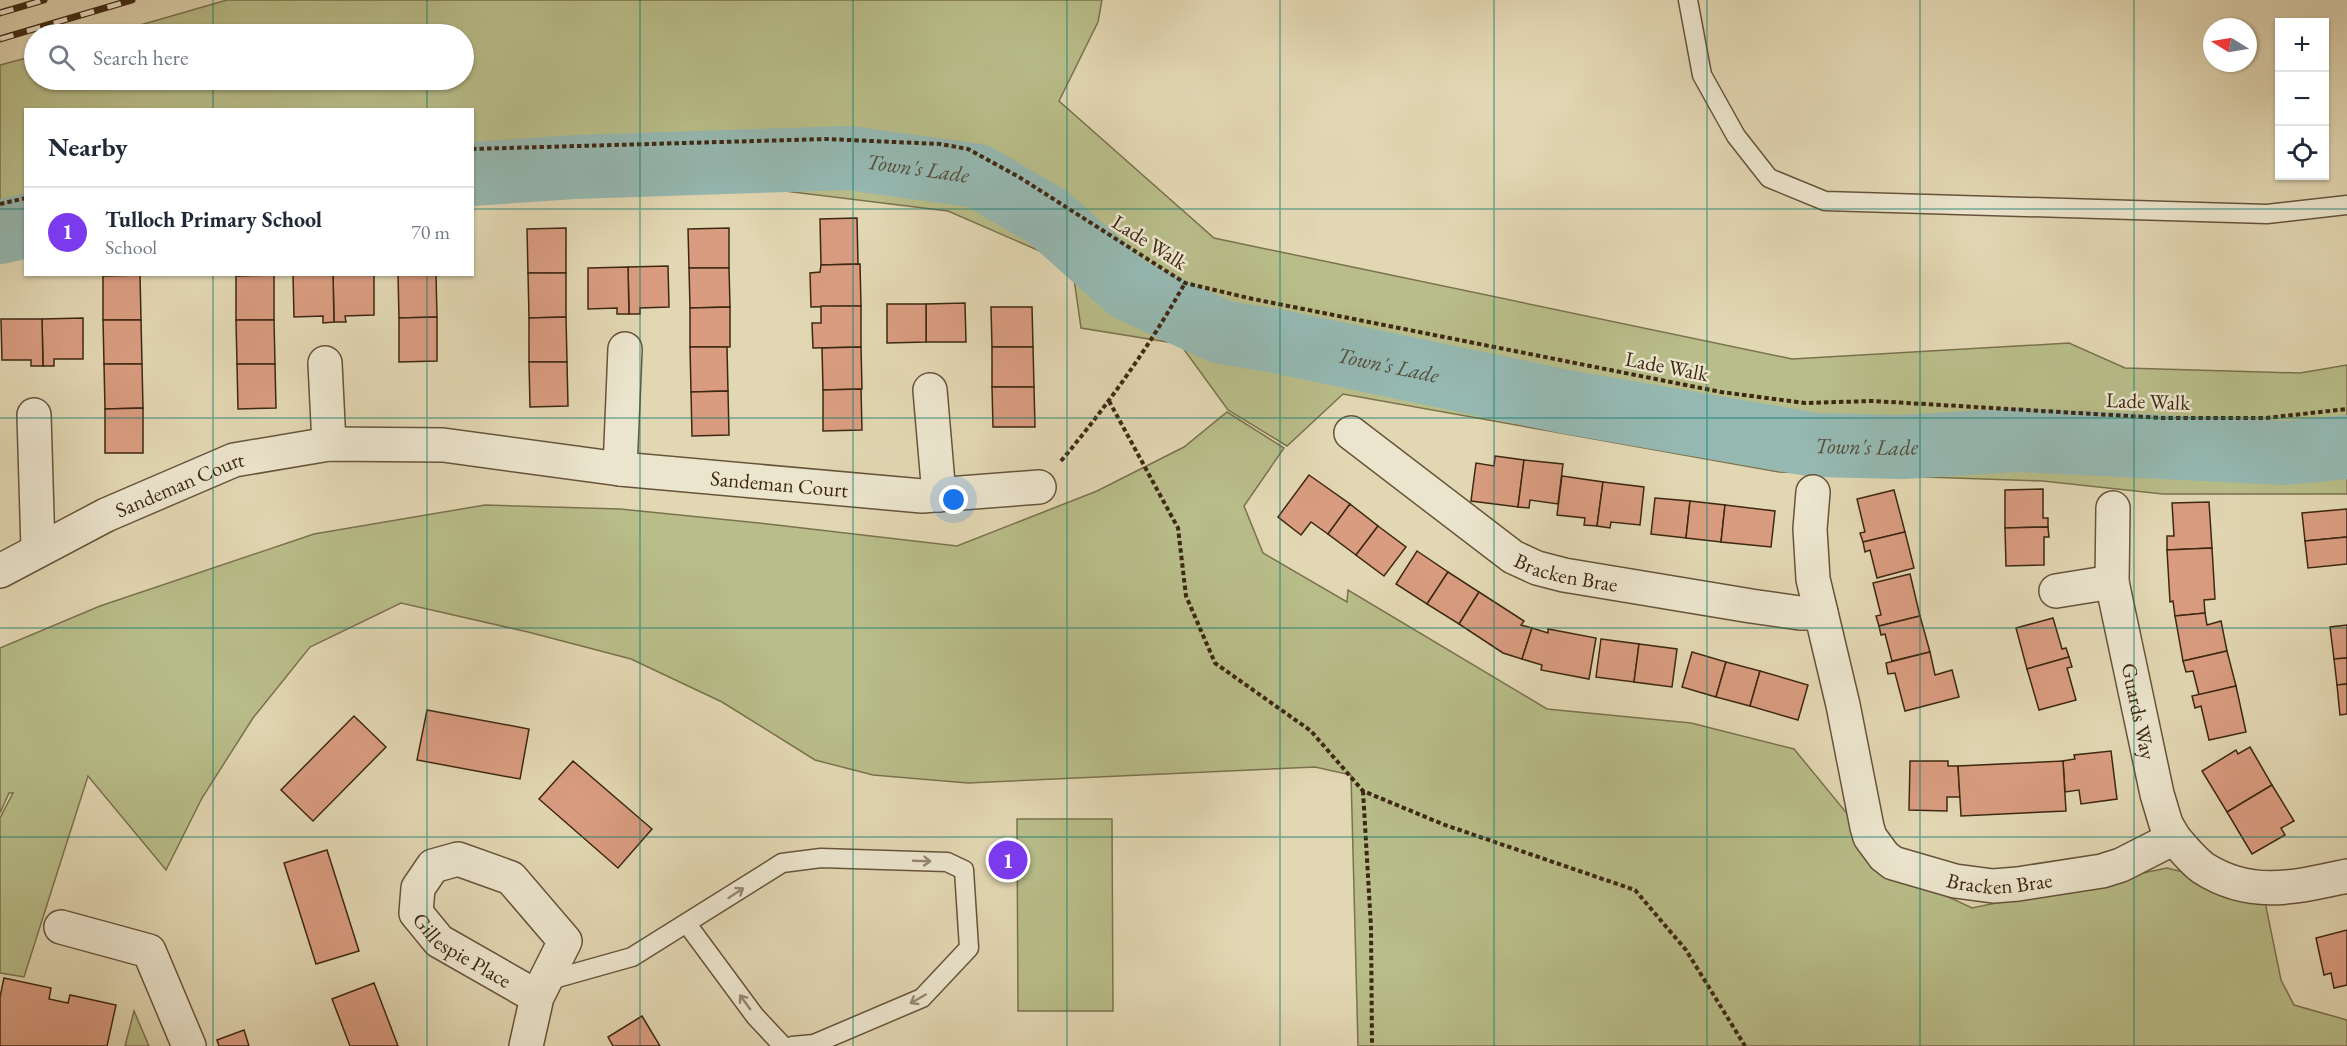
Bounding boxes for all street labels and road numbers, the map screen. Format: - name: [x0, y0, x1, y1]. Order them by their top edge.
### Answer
- street label: Lade Walk: [1107, 208, 1194, 276]
- street label: Lade Walk: [1623, 345, 1712, 387]
- street label: Lade Walk: [2106, 386, 2192, 416]
- street label: Sandeman Court: [111, 445, 246, 523]
- street label: Sandeman Court: [709, 464, 850, 503]
- street label: Bracken Brae: [1510, 546, 1620, 597]
- street label: Guards Way: [2116, 660, 2163, 763]
- street label: Bracken Brae: [1944, 865, 2054, 900]
- street label: Gillespie Place: [407, 906, 517, 993]

